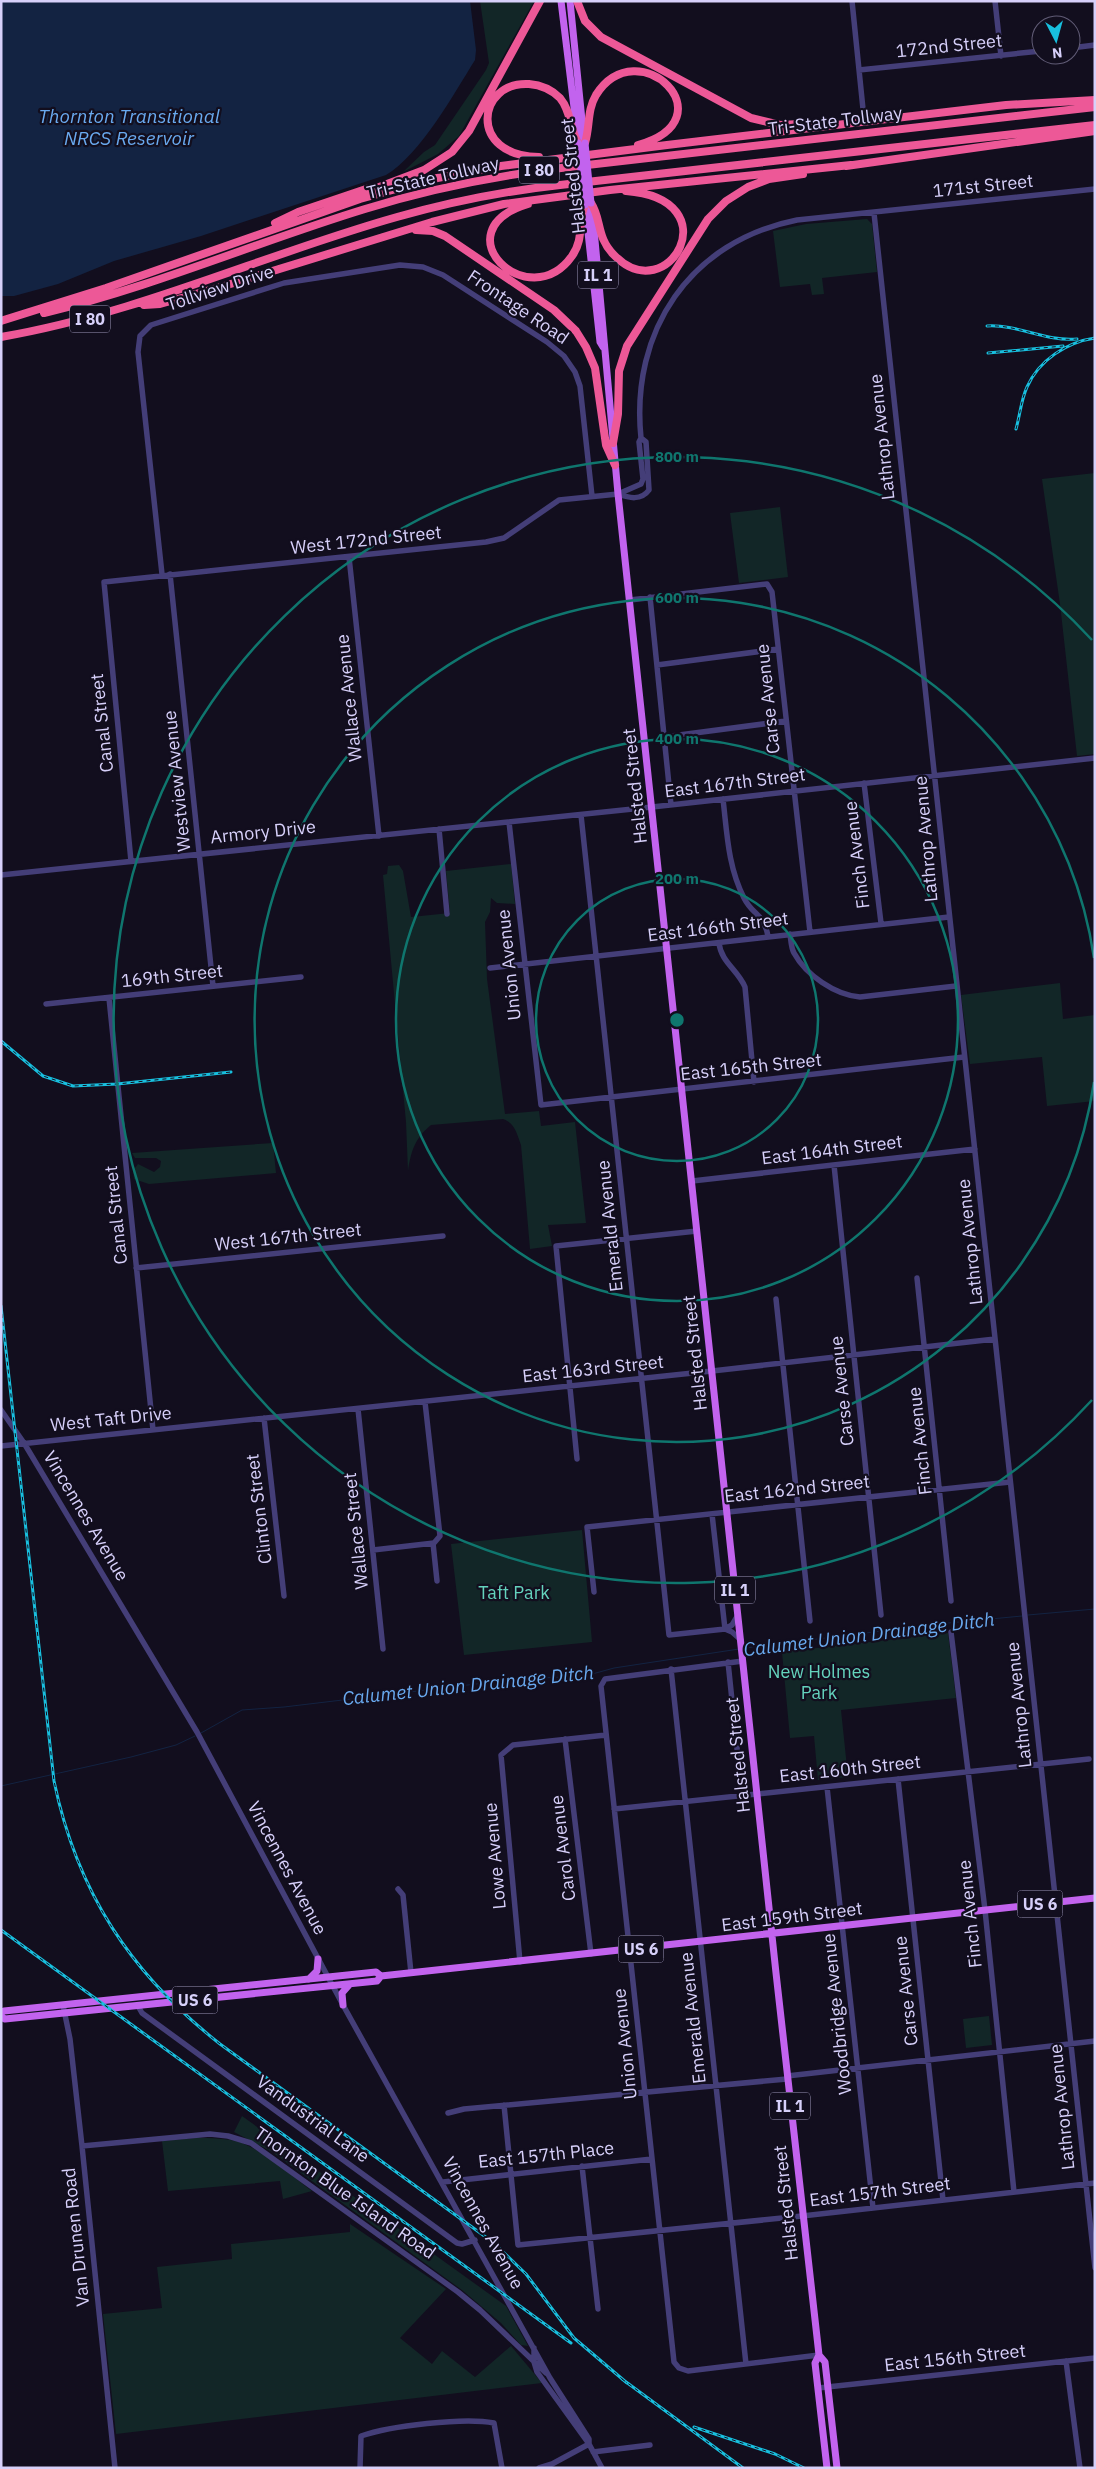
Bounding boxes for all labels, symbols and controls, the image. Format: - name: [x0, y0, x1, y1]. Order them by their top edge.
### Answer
- north arrow: [1031, 15, 1081, 65]
- street label: 172nd Street: [895, 28, 1003, 63]
- text: N: [1051, 43, 1063, 62]
- street label: Tri-State Tollway: [766, 101, 903, 140]
- water label: Thornton Transitional NRCS Reservoir: [38, 104, 220, 150]
- street label: Halsted Street: [555, 117, 590, 235]
- street label: Tri-State Tollway: [364, 151, 501, 204]
- road number: I 80: [519, 156, 559, 184]
- street label: 171st Street: [932, 169, 1034, 202]
- street label: Tollview Drive: [163, 259, 277, 316]
- road number: IL 1: [578, 262, 618, 288]
- street label: Frontage Road: [463, 264, 573, 349]
- road number: I 80: [70, 306, 110, 332]
- street label: Lathrop Avenue: [863, 373, 900, 501]
- text: 800 m: [655, 447, 699, 466]
- street label: West 172nd Street: [289, 520, 443, 559]
- text: 600 m: [655, 588, 699, 607]
- street label: Wallace Avenue: [330, 633, 367, 763]
- street label: Carse Avenue: [750, 643, 785, 755]
- street label: Canal Street: [85, 673, 118, 774]
- street label: Westview Avenue: [158, 709, 195, 853]
- street label: Halsted Street: [617, 727, 652, 845]
- text: 400 m: [655, 729, 699, 748]
- street label: East 167th Street: [663, 762, 807, 803]
- street label: Lathrop Avenue: [909, 775, 942, 903]
- street label: Finch Avenue: [838, 800, 875, 910]
- street label: Armory Drive: [209, 815, 317, 848]
- text: 200 m: [655, 869, 699, 888]
- street label: East 166th Street: [646, 906, 790, 947]
- street label: Union Avenue: [491, 908, 526, 1022]
- street label: 169th Street: [120, 959, 224, 992]
- centre of rings: [668, 1011, 686, 1029]
- street label: East 165th Street: [679, 1048, 823, 1085]
- street label: East 164th Street: [760, 1129, 904, 1170]
- street label: Emerald Avenue: [591, 1159, 628, 1293]
- street label: Canal Street: [99, 1165, 132, 1266]
- street label: Lathrop Avenue: [951, 1178, 988, 1306]
- street label: West 167th Street: [213, 1217, 362, 1256]
- street label: Halsted Street: [677, 1294, 712, 1412]
- street label: Carse Avenue: [824, 1335, 859, 1447]
- street label: East 163rd Street: [521, 1350, 665, 1387]
- street label: Finch Avenue: [902, 1386, 937, 1496]
- street label: West Taft Drive: [49, 1401, 173, 1436]
- street label: Vincennes Avenue: [38, 1446, 134, 1585]
- street label: Clinton Street: [240, 1453, 277, 1566]
- street label: East 162nd Street: [723, 1469, 871, 1508]
- street label: Wallace Street: [338, 1472, 373, 1591]
- road number: IL 1: [715, 1576, 755, 1604]
- park label: Taft Park: [478, 1581, 550, 1604]
- water label: Calumet Union Drainage Ditch: [742, 1607, 996, 1661]
- street label: Lathrop Avenue: [1000, 1641, 1037, 1769]
- water label: Calumet Union Drainage Ditch: [341, 1660, 595, 1710]
- park label: New Holmes Park: [768, 1660, 870, 1704]
- street label: Halsted Street: [720, 1696, 755, 1814]
- street label: East 160th Street: [778, 1750, 922, 1787]
- street label: Carol Avenue: [545, 1794, 580, 1902]
- street label: Vincennes Avenue: [243, 1797, 332, 1939]
- street label: Lowe Avenue: [478, 1802, 511, 1910]
- street label: Finch Avenue: [952, 1859, 987, 1969]
- road number: US 6: [1018, 1890, 1062, 1918]
- street label: East 159th Street: [720, 1896, 864, 1937]
- street label: Woodbridge Avenue: [817, 1932, 856, 2096]
- street label: Carse Avenue: [888, 1935, 923, 2047]
- road number: US 6: [618, 1936, 664, 1962]
- street label: Emerald Avenue: [674, 1951, 711, 2085]
- road number: US 6: [172, 1986, 218, 2014]
- street label: Union Avenue: [607, 1987, 642, 2101]
- street label: Lathrop Avenue: [1043, 2043, 1080, 2171]
- street label: Vandustrial Lane: [252, 2070, 375, 2167]
- road number: IL 1: [770, 2092, 810, 2120]
- street label: Thornton Blue Island Road: [250, 2121, 440, 2264]
- street label: East 157th Place: [477, 2136, 615, 2173]
- street label: Halsted Street: [768, 2144, 803, 2262]
- street label: Vincennes Avenue: [438, 2152, 529, 2293]
- street label: Van Drunen Road: [57, 2167, 94, 2308]
- street label: East 157th Street: [808, 2171, 952, 2212]
- street label: East 156th Street: [883, 2339, 1027, 2376]

